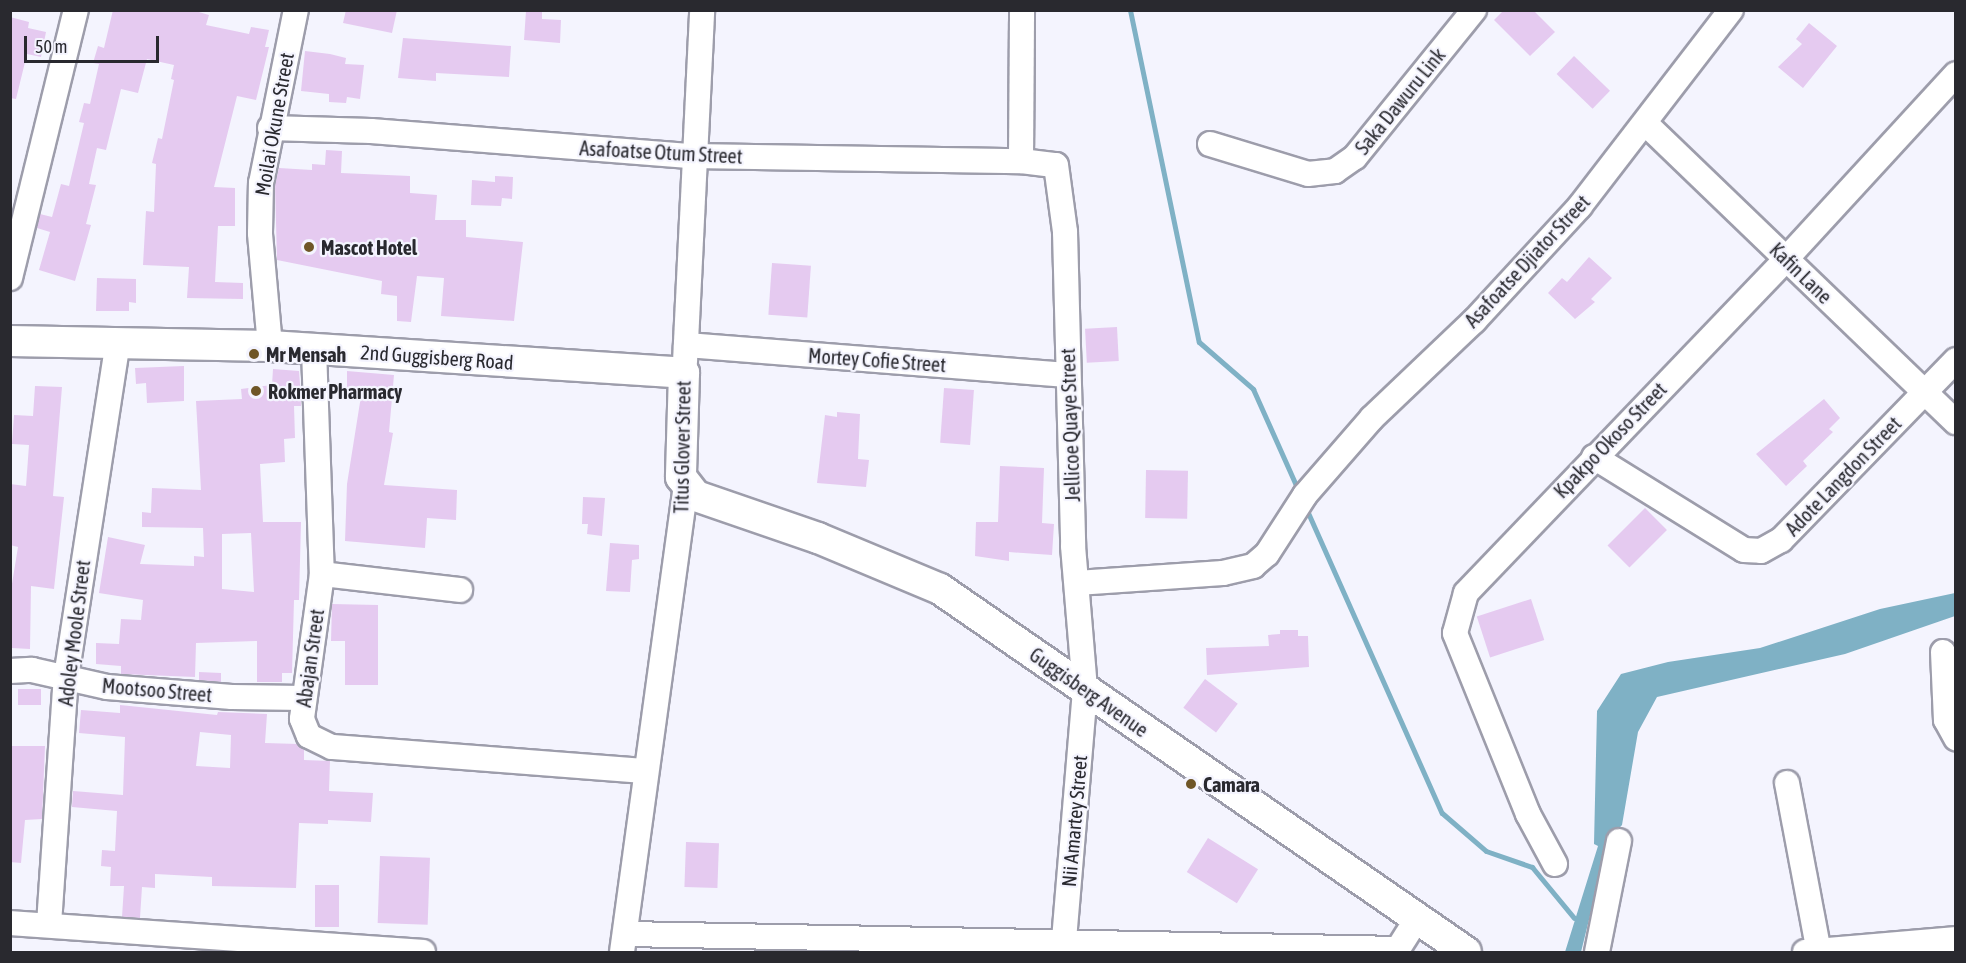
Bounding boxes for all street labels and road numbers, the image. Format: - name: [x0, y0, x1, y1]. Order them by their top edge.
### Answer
- street label: Saka Dawuru Link: [1350, 43, 1450, 159]
- street label: Moilai Okune Street: [250, 51, 298, 197]
- street label: Asafoatse Otum Street: [579, 136, 743, 168]
- street label: Asafoatse Djiator Street: [1460, 190, 1594, 332]
- street label: Kafin Lane: [1765, 238, 1837, 308]
- street label: 2nd Guggisberg Road: [360, 340, 514, 374]
- street label: Mortey Cofie Street: [807, 343, 947, 377]
- street label: Jellicoe Quaye Street: [1055, 348, 1085, 502]
- street label: Kpakpo Okoso Street: [1549, 377, 1671, 503]
- street label: Titus Glover Street: [669, 380, 695, 514]
- street label: Adote Langdon Street: [1780, 411, 1906, 541]
- street label: Adoley Moole Street: [53, 559, 95, 707]
- street label: Abajan Street: [291, 607, 329, 709]
- street label: Guggisberg Avenue: [1025, 642, 1153, 742]
- street label: Mootsoo Street: [101, 673, 213, 707]
- street label: Nii Amartey Street: [1056, 754, 1092, 888]

